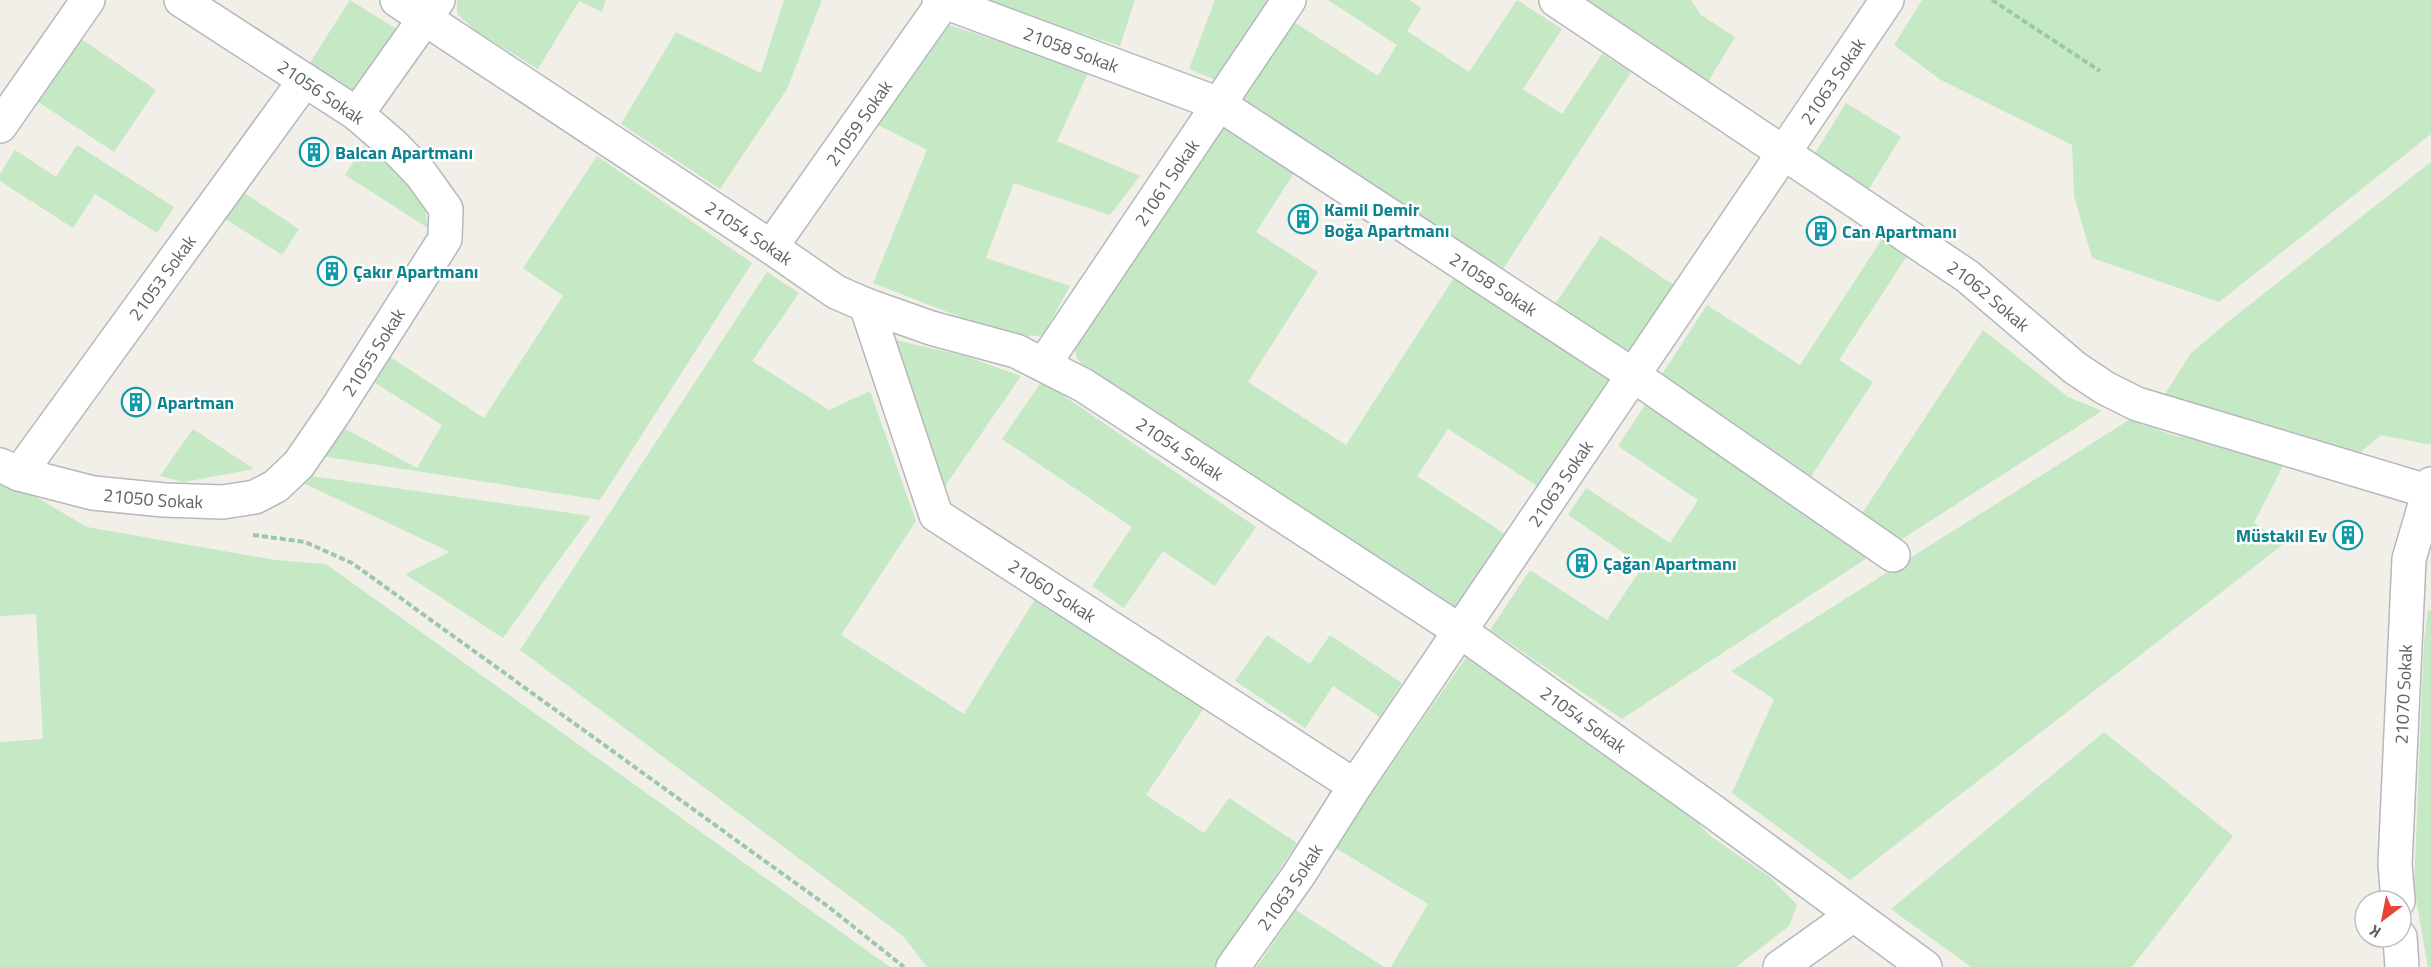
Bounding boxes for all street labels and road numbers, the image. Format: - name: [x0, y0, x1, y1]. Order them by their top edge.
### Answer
- street label: 21058 Sokak: [1020, 19, 1123, 79]
- street label: 21063 Sokak: [1793, 31, 1872, 130]
- street label: 21056 Sokak: [272, 53, 370, 131]
- street label: 21059 Sokak: [819, 74, 899, 171]
- street label: 21061 Sokak: [1127, 133, 1206, 231]
- street label: 21054 Sokak: [700, 194, 799, 272]
- street label: 21053 Sokak: [121, 229, 202, 326]
- street label: 21058 Sokak: [1444, 245, 1543, 323]
- street label: 21062 Sokak: [1942, 253, 2036, 338]
- street label: 21055 Sokak: [335, 302, 411, 401]
- street label: 21054 Sokak: [1131, 410, 1230, 487]
- street label: 21063 Sokak: [1521, 434, 1599, 532]
- street label: 21050 Sokak: [102, 481, 204, 515]
- street label: 21060 Sokak: [1003, 552, 1102, 629]
- street label: 21070 Sokak: [2387, 643, 2419, 745]
- street label: 21054 Sokak: [1535, 679, 1632, 759]
- street label: 21063 Sokak: [1250, 838, 1329, 936]

